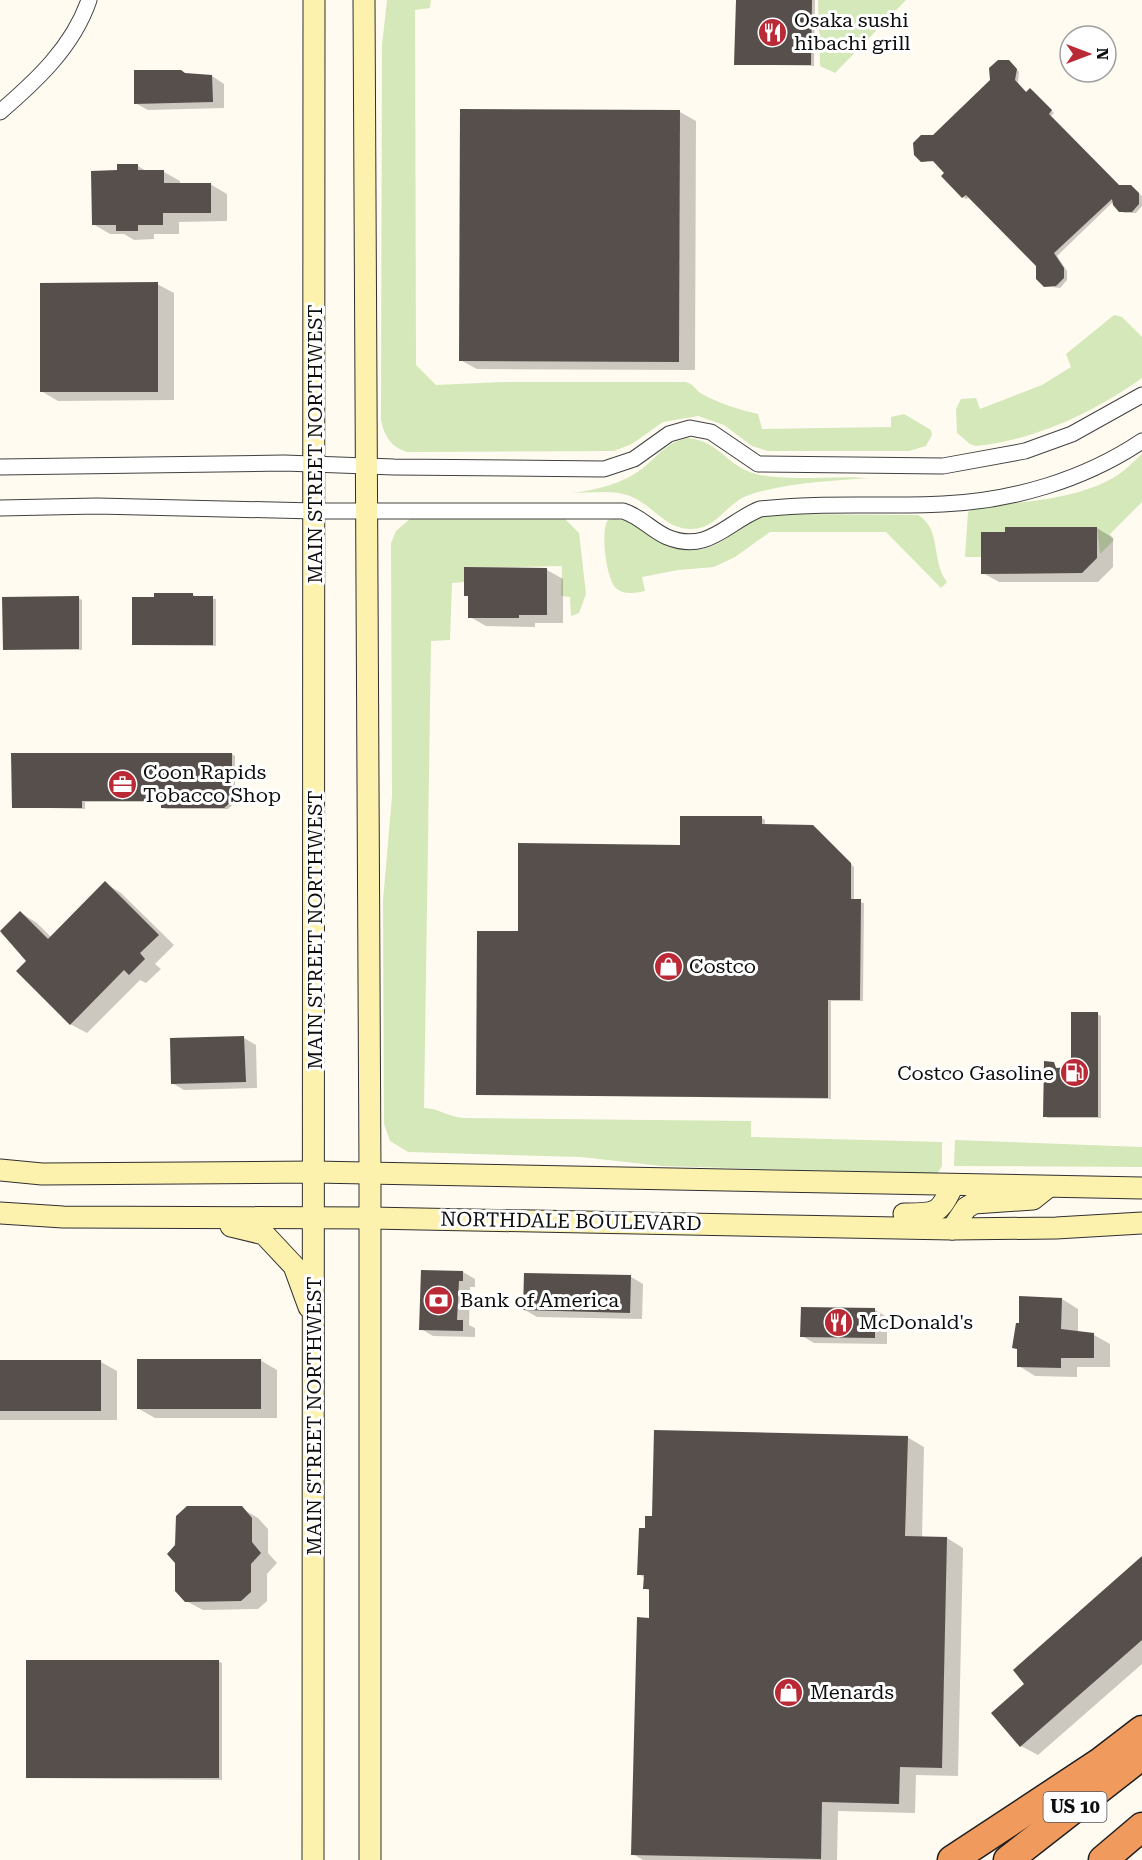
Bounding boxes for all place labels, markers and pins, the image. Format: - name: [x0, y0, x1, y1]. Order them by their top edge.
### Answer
- place label: Osaka sushi hibachi grill: [794, 8, 911, 55]
- restaurant icon: Osaka sushi hibachi grill: [757, 16, 789, 48]
- place label: Coon Rapids Tobacco Shop: [143, 760, 281, 807]
- office icon: Coon Rapids Tobacco Shop: [106, 768, 138, 800]
- shop icon: Costco: [652, 950, 684, 982]
- place label: Costco: [689, 954, 756, 978]
- fuel station icon: Costco Gasoline: [1059, 1057, 1091, 1089]
- place label: Costco Gasoline: [897, 1061, 1054, 1085]
- bank icon: Bank of America: [423, 1284, 455, 1316]
- place label: Bank of America: [460, 1288, 619, 1312]
- restaurant icon: McDonald's: [822, 1306, 854, 1338]
- place label: McDonald's: [859, 1310, 973, 1334]
- shop icon: Menards: [773, 1676, 805, 1708]
- place label: Menards: [810, 1680, 894, 1704]

